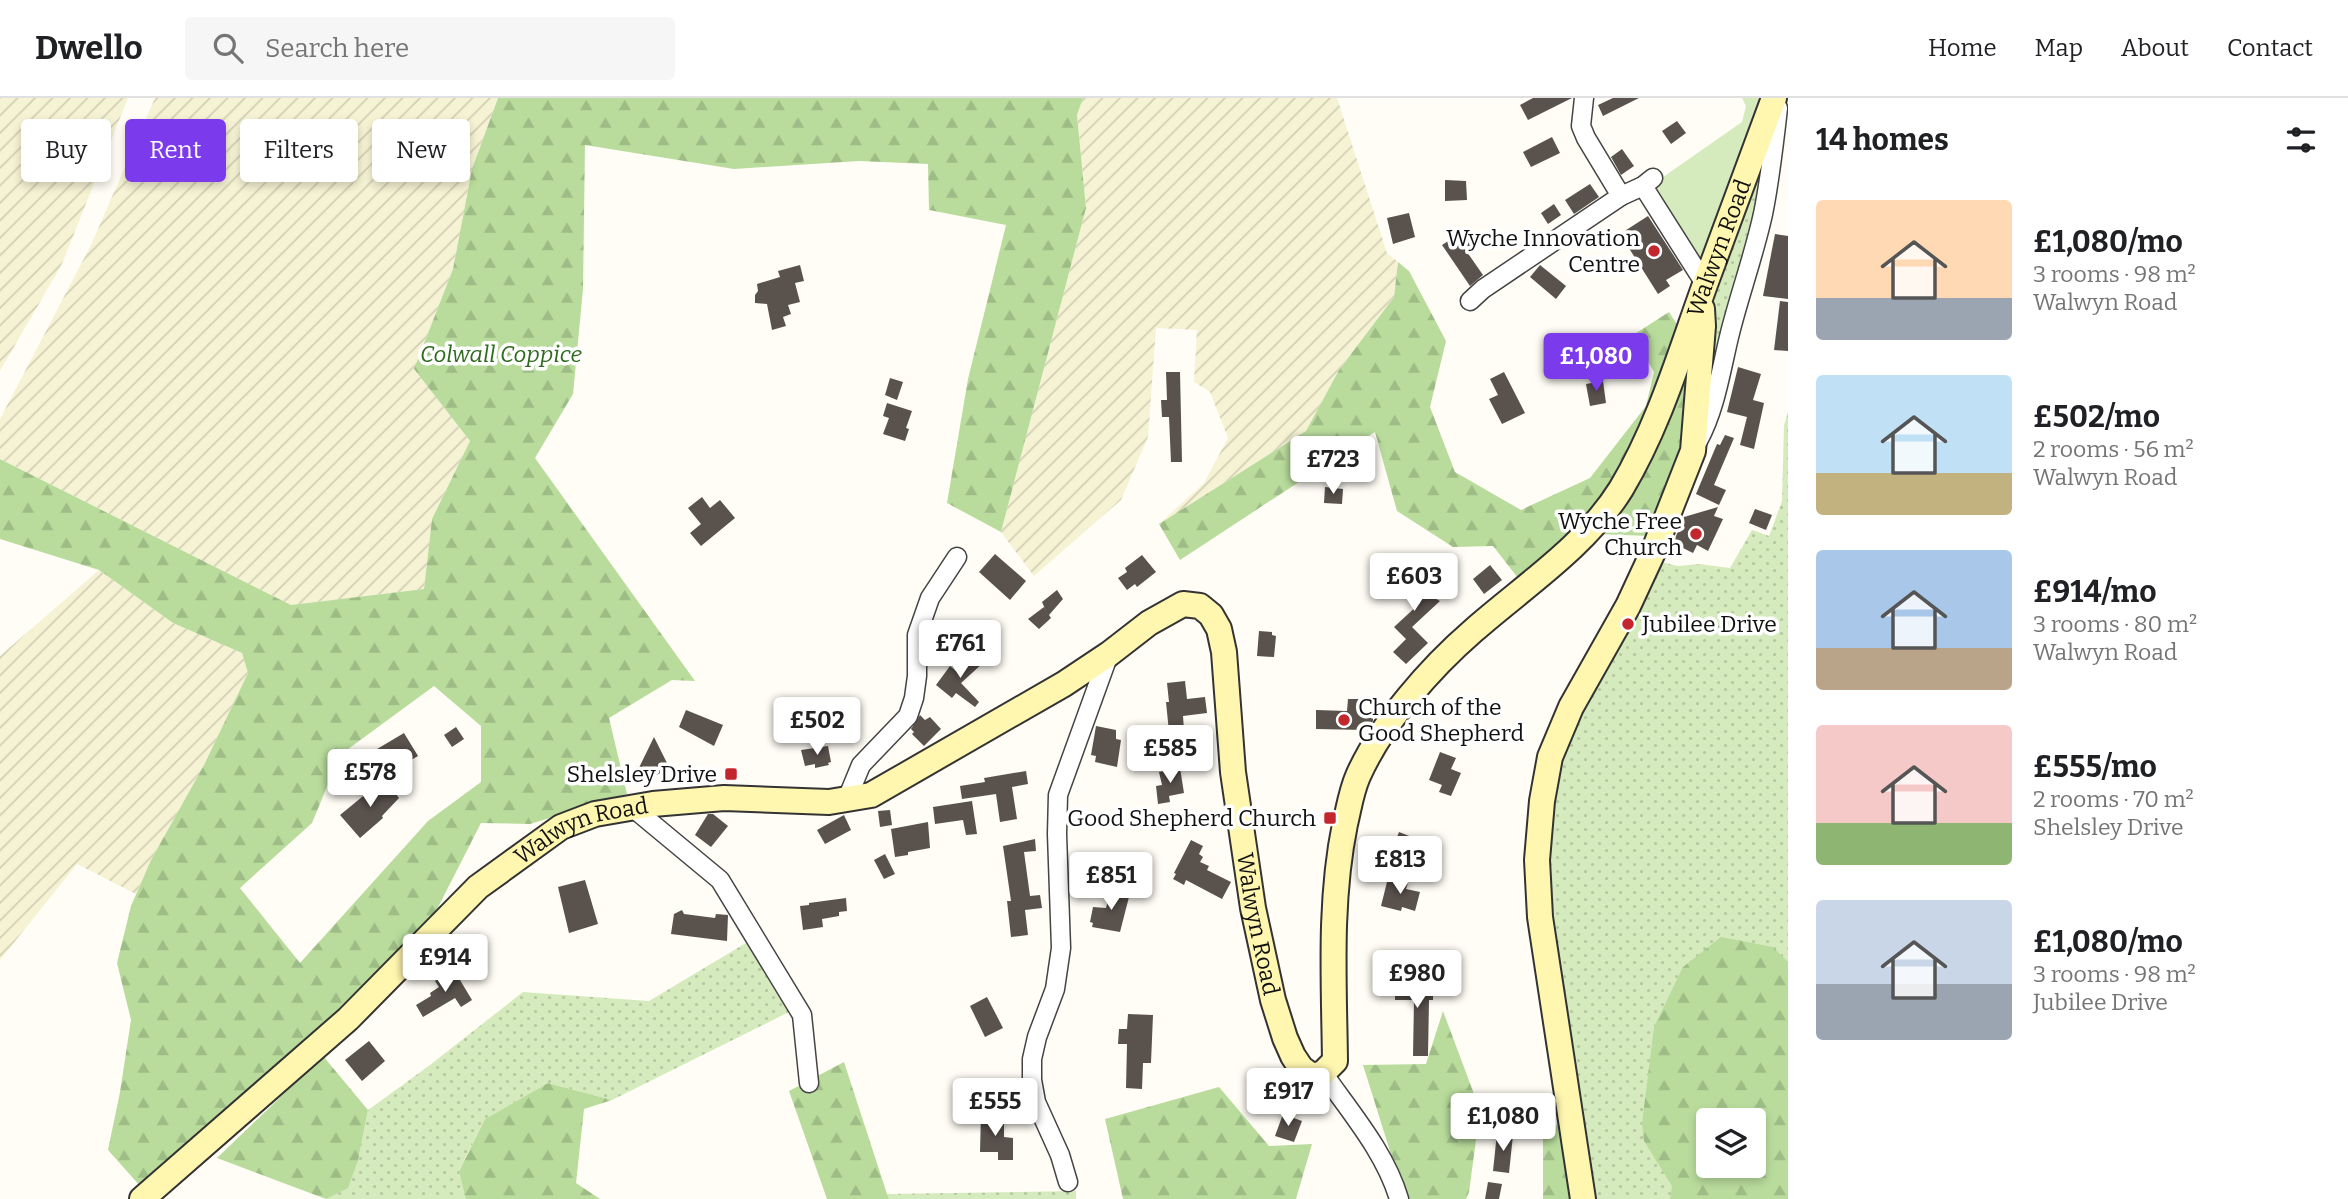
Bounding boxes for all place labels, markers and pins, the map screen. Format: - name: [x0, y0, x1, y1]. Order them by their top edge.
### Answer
- place label: Wyche Innovation Centre: [1446, 224, 1640, 278]
- marker: Wyche Innovation Centre: [1646, 243, 1662, 259]
- pin: £1,080: [1539, 334, 1653, 393]
- pin: £723: [1292, 436, 1374, 496]
- place label: Wyche Free Church: [1558, 507, 1682, 561]
- marker: Wyche Free Church: [1688, 526, 1704, 542]
- pin: £603: [1373, 554, 1455, 613]
- place label: Jubilee Drive: [1641, 610, 1777, 638]
- marker: Jubilee Drive: [1620, 616, 1636, 632]
- pin: £761: [919, 620, 1001, 680]
- place label: Church of the Good Shepherd: [1358, 693, 1524, 747]
- pin: £502: [776, 698, 858, 757]
- marker: Church of the Good Shepherd: [1336, 712, 1352, 728]
- pin: £585: [1129, 726, 1211, 785]
- pin: £578: [329, 750, 411, 809]
- place label: Shelsley Drive: [567, 760, 717, 788]
- marker: Shelsley Drive: [723, 766, 739, 782]
- place label: Good Shepherd Church: [1067, 804, 1316, 832]
- marker: Good Shepherd Church: [1322, 810, 1338, 826]
- pin: £813: [1359, 836, 1441, 896]
- pin: £851: [1070, 852, 1152, 912]
- pin: £914: [404, 934, 486, 994]
- pin: £980: [1376, 950, 1458, 1010]
- pin: £917: [1247, 1068, 1329, 1128]
- pin: £555: [954, 1079, 1036, 1138]
- pin: £1,080: [1446, 1094, 1560, 1153]

